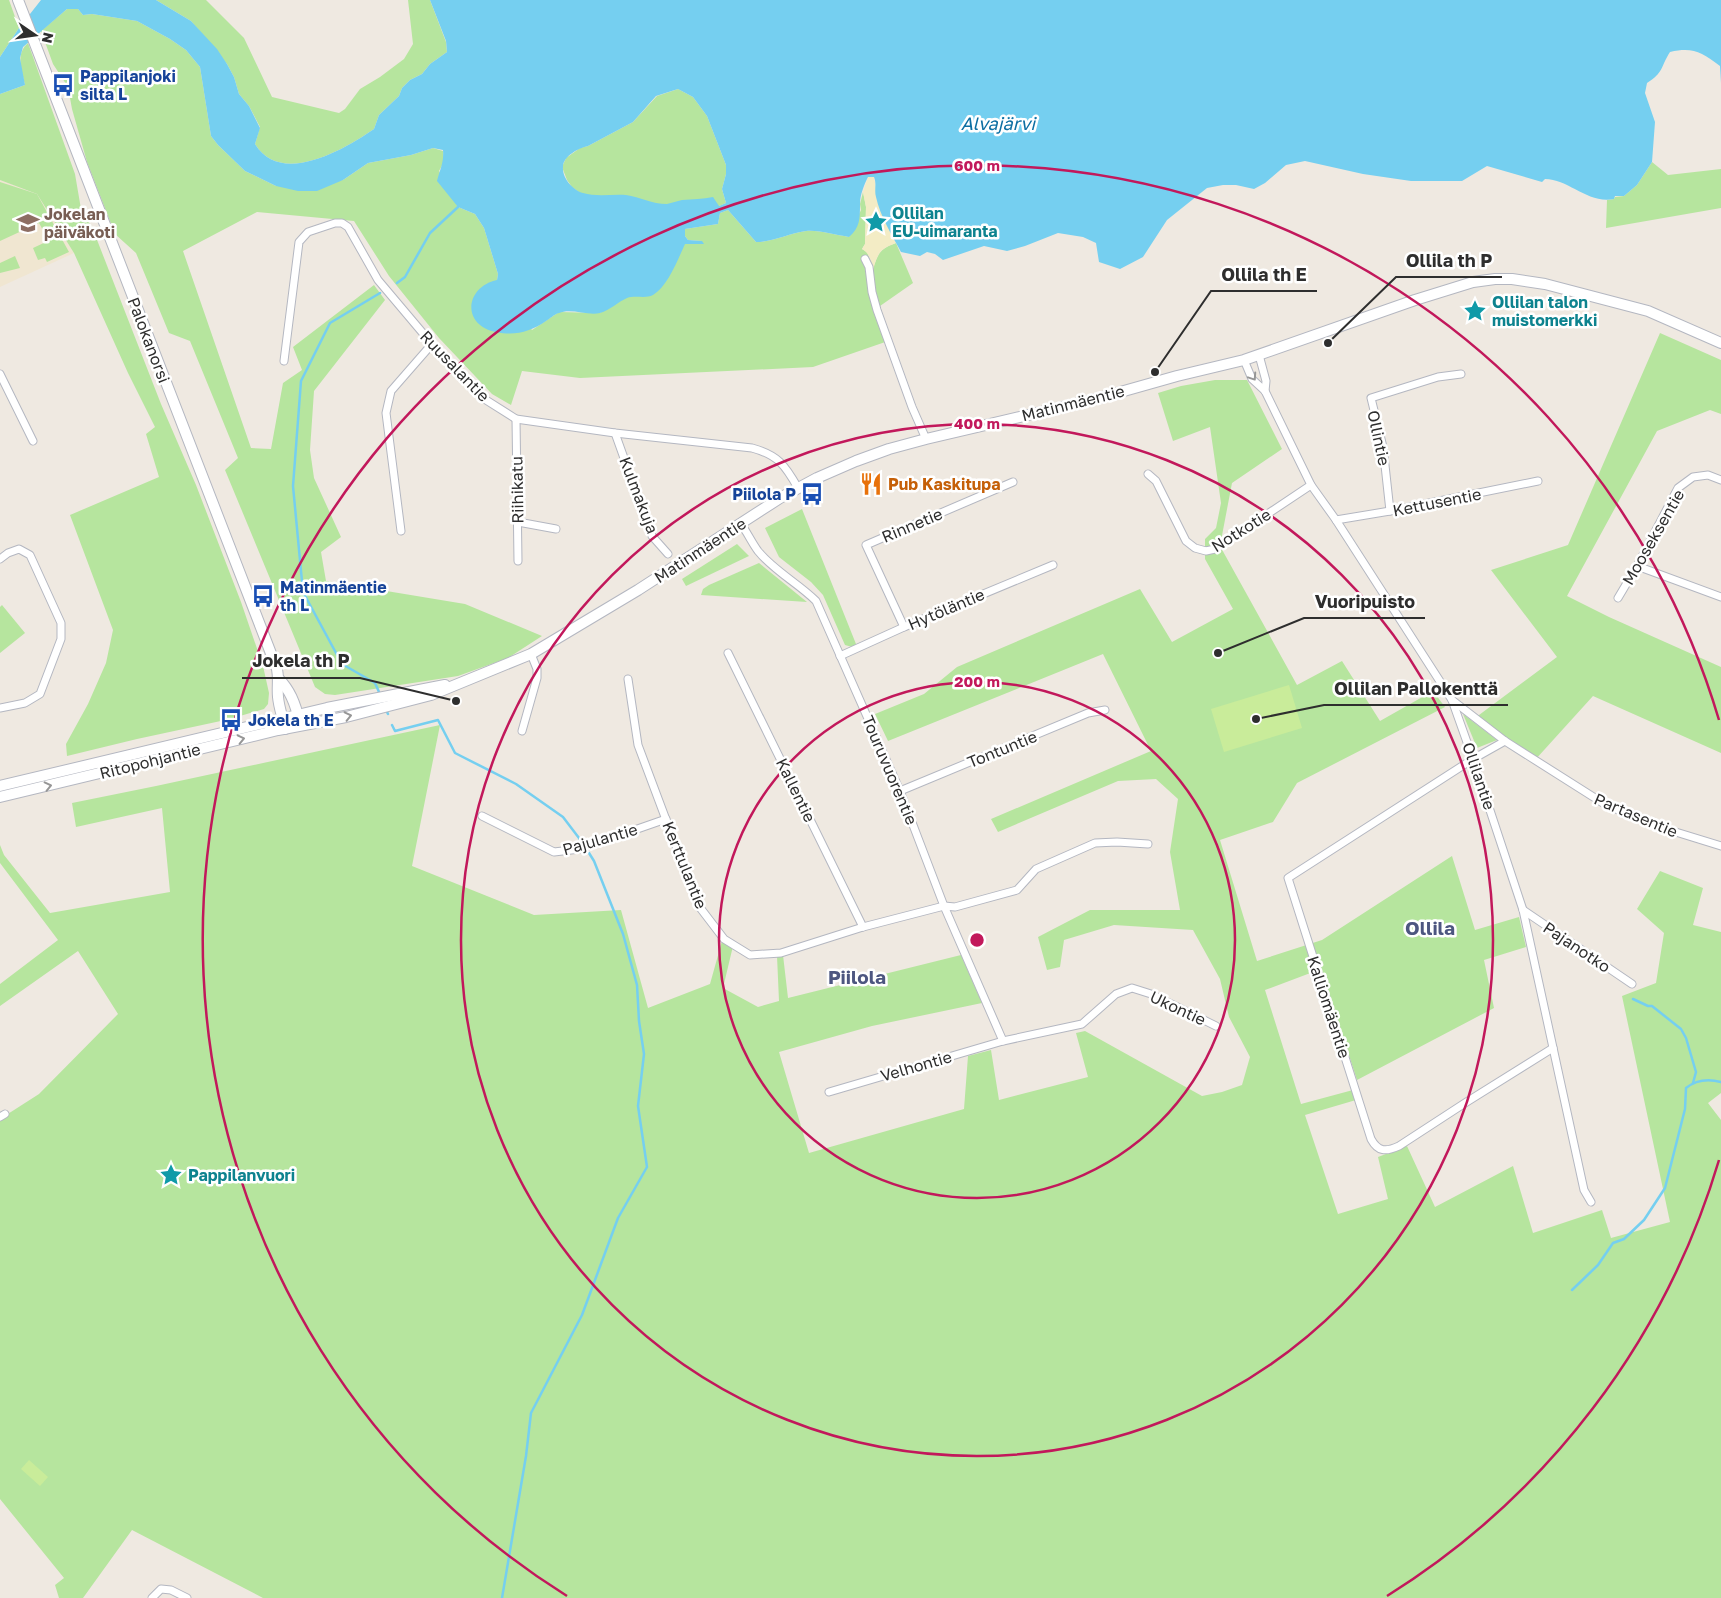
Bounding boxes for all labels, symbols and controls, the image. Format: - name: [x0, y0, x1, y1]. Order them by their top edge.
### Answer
- north arrow: [10, 10, 60, 60]
- text: N: [39, 31, 58, 45]
- place label: Pappilanjoki silta L: [80, 66, 176, 104]
- bus stop icon: Pappilanjoki silta L: [50, 72, 76, 98]
- water label: Alvajärvi: [961, 112, 1037, 134]
- text: 600 m: [954, 156, 1000, 174]
- place label: Ollilan EU-uimaranta: [892, 203, 998, 241]
- place label: Jokelan päiväkoti: [44, 204, 115, 242]
- place icon: Ollilan EU-uimaranta: [863, 209, 889, 235]
- school or university icon: Jokelan päiväkoti: [15, 210, 41, 236]
- callout: Ollila th P: [1396, 244, 1502, 277]
- text: Ollila th P: [1406, 249, 1492, 271]
- callout: Ollila th E: [1211, 258, 1317, 291]
- text: Ollila th E: [1221, 263, 1307, 285]
- place label: Ollilan talon muistomerkki: [1492, 292, 1597, 330]
- street label: Palokanorsi: [123, 294, 175, 386]
- place icon: Ollilan talon muistomerkki: [1462, 298, 1488, 324]
- street label: Ruusalantie: [416, 326, 494, 406]
- one-way arrow: [1247, 371, 1256, 381]
- street label: Matinmäentie: [1019, 381, 1127, 425]
- street label: Ollintie: [1363, 409, 1395, 467]
- text: 400 m: [954, 414, 1000, 432]
- street label: Kulmakuja: [615, 454, 663, 536]
- street label: Riihikatu: [506, 456, 528, 524]
- restaurant icon: Pub Kaskitupa: [858, 471, 884, 497]
- place label: Pub Kaskitupa: [888, 474, 1000, 494]
- bus stop icon: Piilola P: [799, 481, 825, 507]
- place label: Piilola P: [732, 484, 796, 504]
- street label: Kettusentie: [1391, 484, 1483, 520]
- street label: Mooseksentie: [1618, 486, 1688, 588]
- street label: Rinnetie: [879, 503, 945, 547]
- street label: Notkotie: [1208, 504, 1274, 556]
- street label: Matinmäentie: [650, 513, 750, 587]
- place label: Matinmäentie th L: [280, 577, 387, 615]
- bus stop icon: Matinmäentie th L: [250, 583, 276, 609]
- street label: Hytöläntie: [905, 584, 987, 634]
- callout: Vuoripuisto: [1304, 585, 1425, 618]
- text: Vuoripuisto: [1315, 590, 1415, 612]
- callout: Jokela th P: [242, 645, 360, 678]
- text: Jokela th P: [252, 649, 350, 671]
- text: 200 m: [954, 672, 1000, 690]
- callout: Ollilan Pallokenttä: [1324, 672, 1508, 705]
- text: Ollilan Pallokenttä: [1334, 677, 1498, 699]
- bus stop icon: Jokela th E: [218, 707, 244, 733]
- place label: Jokela th E: [248, 710, 334, 730]
- one-way arrow: [344, 711, 353, 722]
- street label: Touruvuorentie: [858, 712, 922, 828]
- street label: Tontuntie: [964, 726, 1040, 772]
- one-way arrow: [236, 734, 245, 745]
- street label: Ritopohjantie: [97, 739, 203, 783]
- street label: Ollilantie: [1458, 740, 1500, 812]
- street label: Kallentie: [772, 755, 820, 825]
- one-way arrow: [43, 781, 52, 792]
- street label: Partasentie: [1591, 788, 1681, 842]
- street label: Kerttulantie: [658, 818, 712, 912]
- street label: Pajulantie: [560, 819, 640, 859]
- district label: Ollila: [1405, 916, 1455, 939]
- street label: Pajanotko: [1540, 917, 1614, 977]
- centre of rings: [968, 931, 986, 949]
- street label: Kalliomäentie: [1303, 953, 1355, 1061]
- district label: Piilola: [828, 965, 886, 988]
- street label: Ukontie: [1147, 986, 1209, 1030]
- street label: Velhontie: [878, 1046, 954, 1086]
- place icon: Pappilanvuori: [158, 1162, 184, 1188]
- place label: Pappilanvuori: [188, 1165, 295, 1185]

